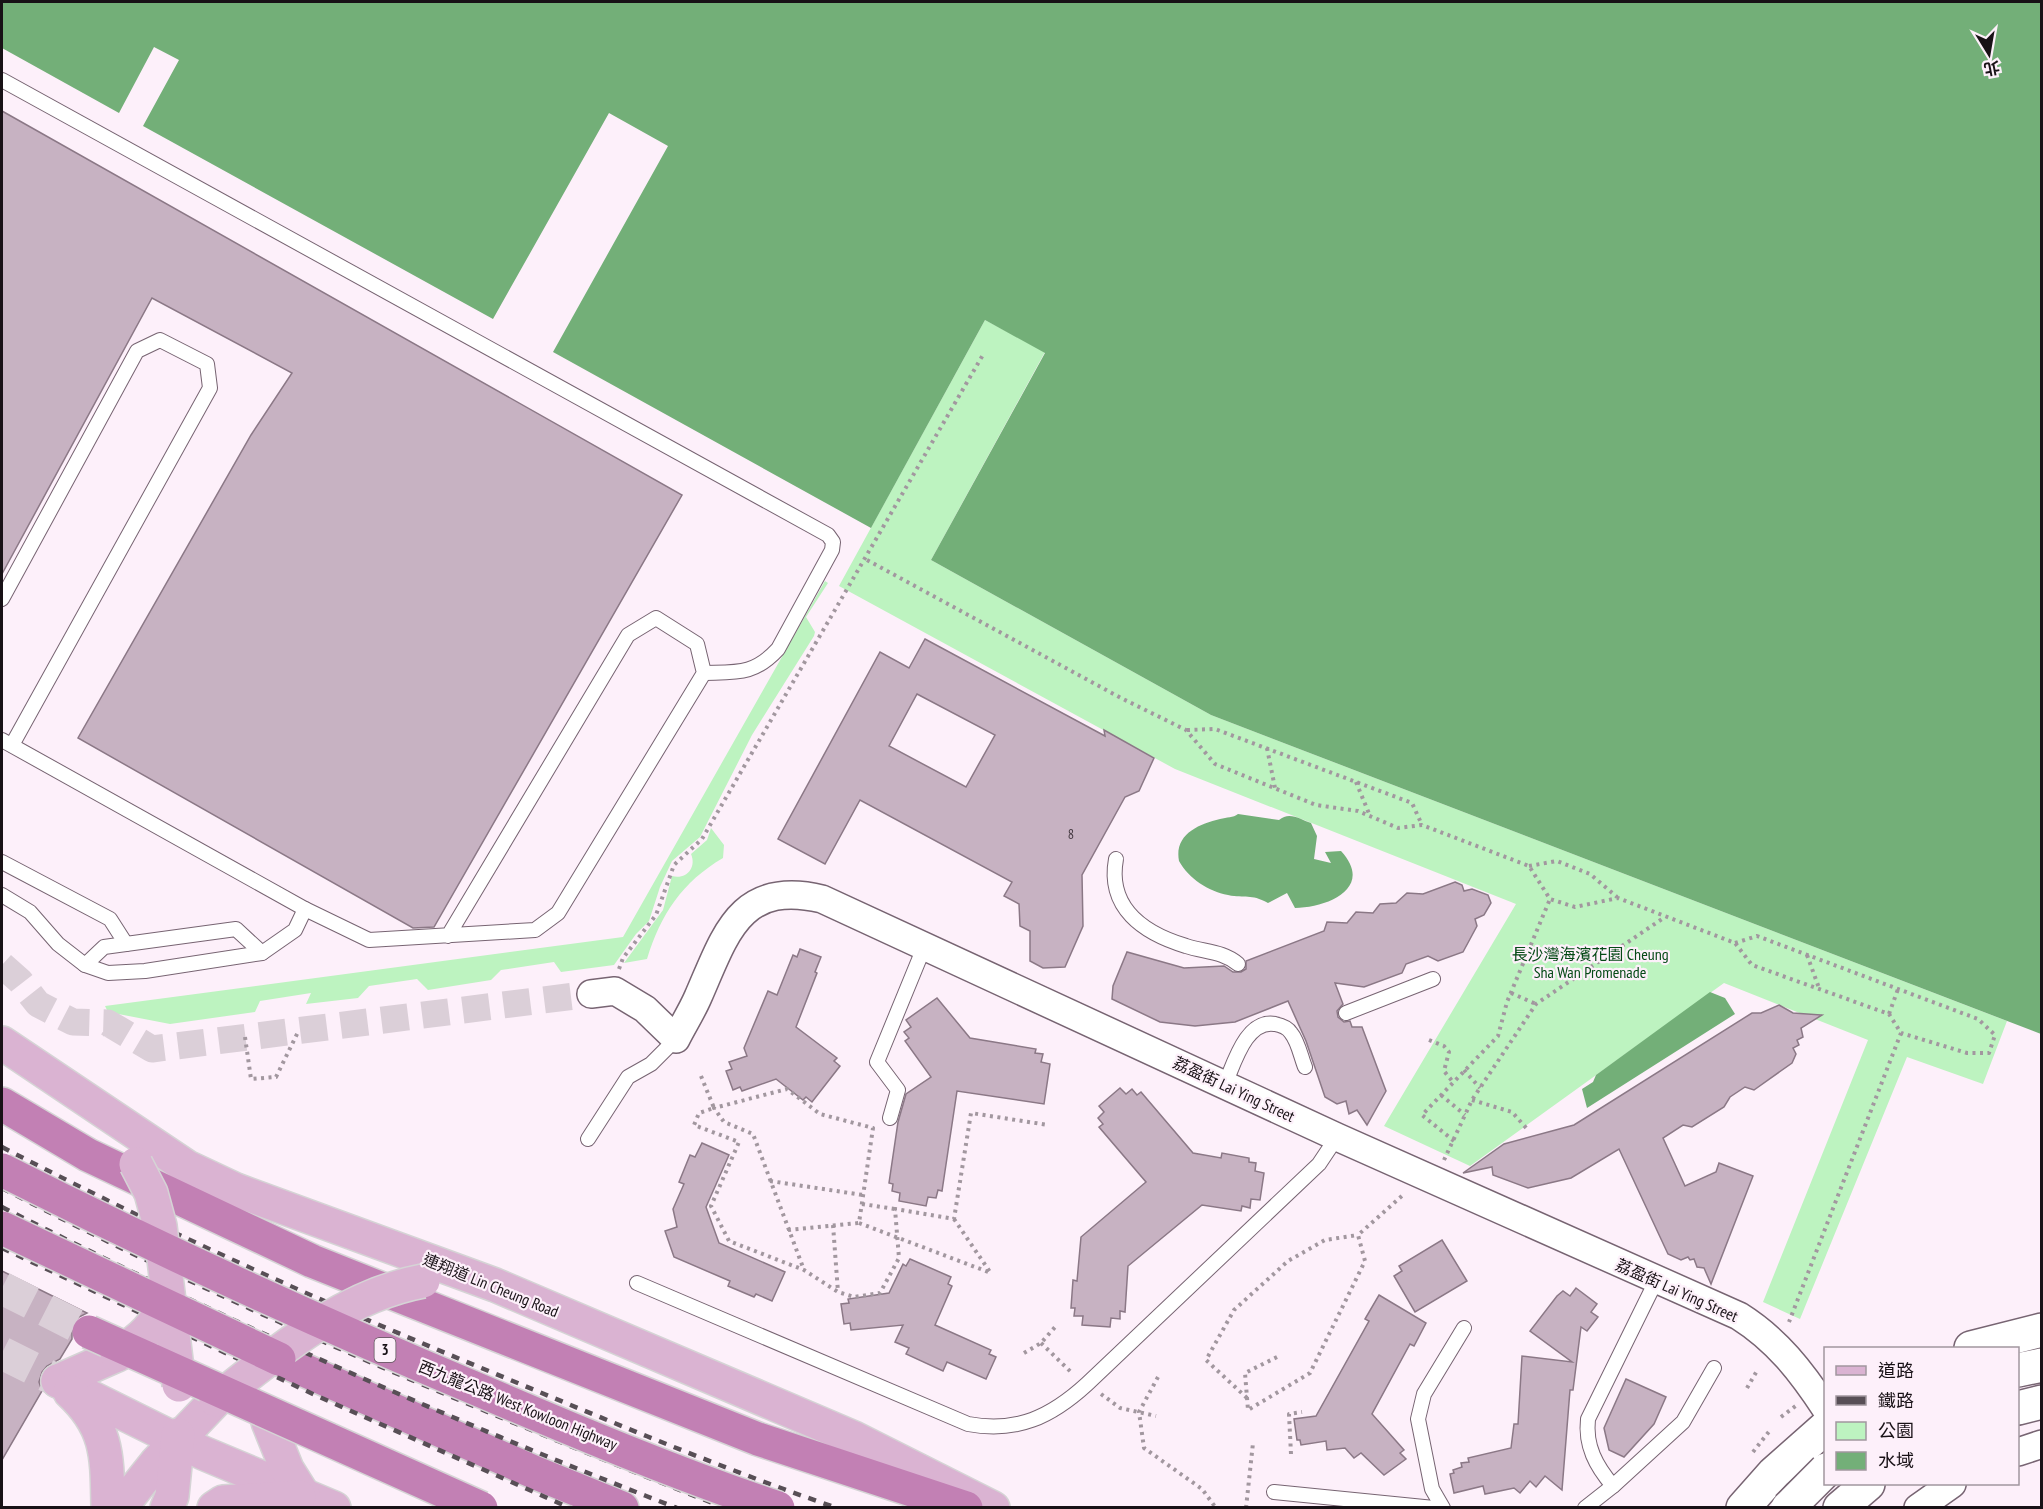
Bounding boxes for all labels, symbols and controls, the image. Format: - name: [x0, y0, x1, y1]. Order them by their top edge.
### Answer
- north arrow: [1959, 24, 2019, 84]
- text: 北: [1982, 57, 2002, 80]
- house number: 8: [1068, 825, 1074, 843]
- park label: 長沙灣海濱花園 Cheung Sha Wan Promenade: [1511, 944, 1669, 982]
- street label: 荔盈街 Lai Ying Street: [1170, 1052, 1299, 1126]
- street label: 連翔道 Lin Cheung Road: [420, 1249, 562, 1321]
- street label: 荔盈街 Lai Ying Street: [1613, 1254, 1742, 1326]
- road number: 3: [374, 1338, 396, 1362]
- legend: [1824, 1347, 2019, 1485]
- street label: 西九龍公路 West Kowloon Highway: [416, 1356, 620, 1454]
- text: 道路: [1878, 1359, 1914, 1382]
- text: 鐵路: [1878, 1389, 1914, 1412]
- text: 公園: [1878, 1419, 1914, 1442]
- text: 水域: [1878, 1449, 1914, 1472]

